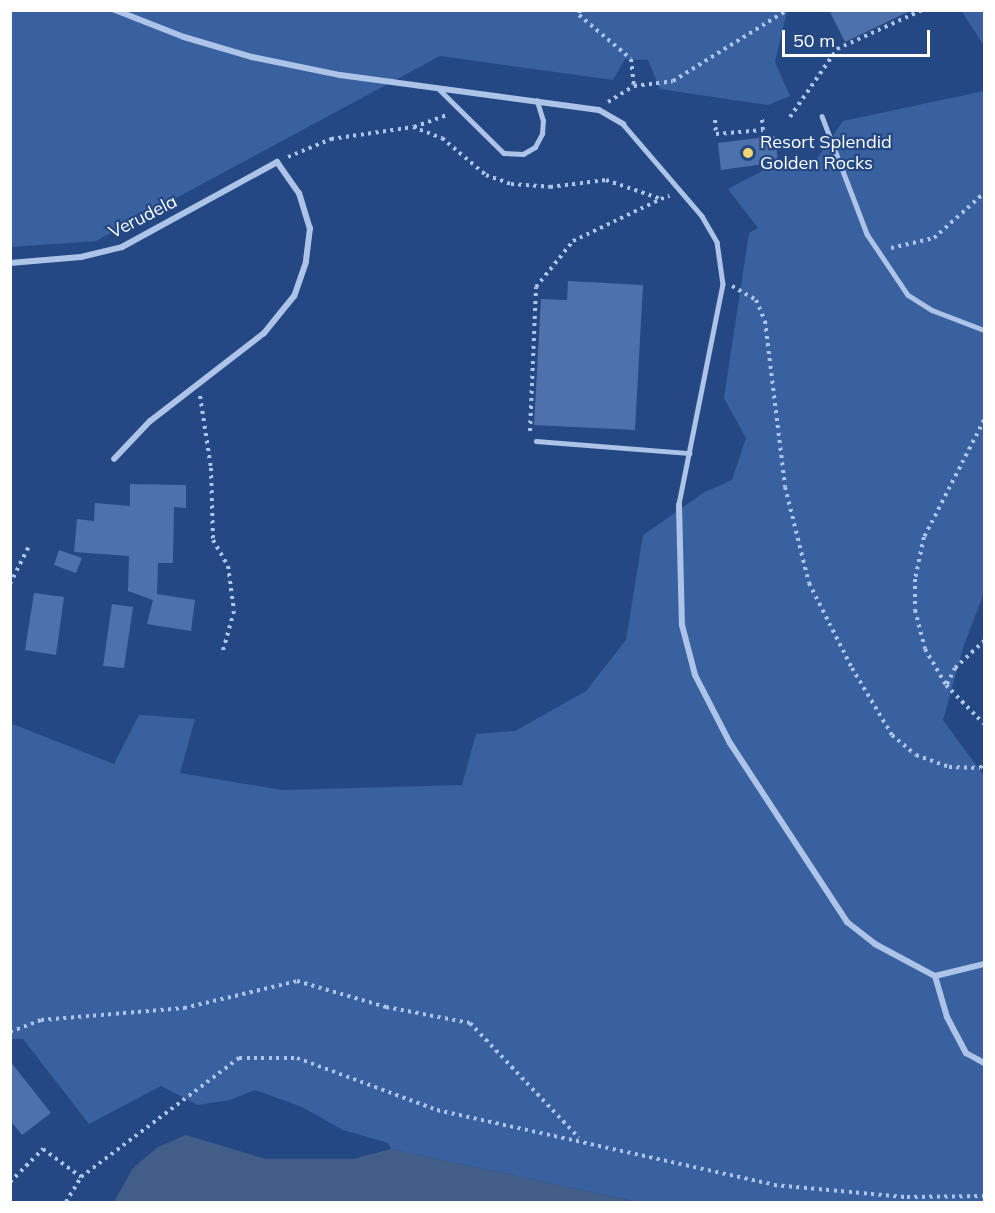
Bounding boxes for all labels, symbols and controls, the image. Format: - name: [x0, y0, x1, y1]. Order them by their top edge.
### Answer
- scale bar: [785, 18, 934, 56]
- text: 50 m: [793, 29, 835, 52]
- place label: Resort Splendid Golden Rocks: [760, 132, 892, 174]
- marker: Resort Splendid Golden Rocks: [741, 146, 755, 160]
- street label: Verudela: [105, 191, 181, 243]

